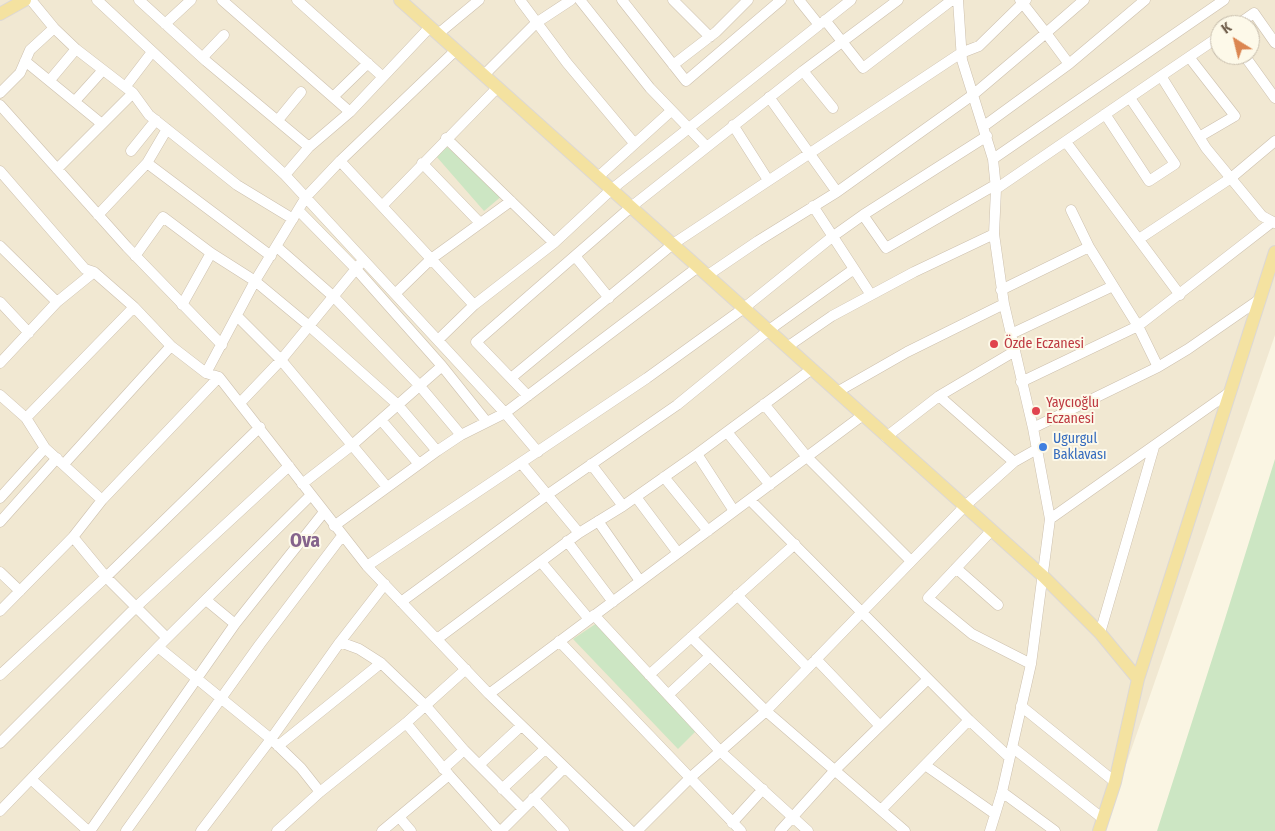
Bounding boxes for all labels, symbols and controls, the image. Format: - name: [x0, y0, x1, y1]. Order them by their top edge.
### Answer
- north arrow: [1210, 15, 1260, 65]
- text: K: [1218, 19, 1235, 38]
- place label: Özde Eczanesi: [1004, 336, 1084, 352]
- marker: Özde Eczanesi: [988, 338, 1000, 350]
- place label: Yaycıoğlu Eczanesi: [1046, 395, 1099, 428]
- marker: Yaycıoğlu Eczanesi: [1030, 405, 1042, 417]
- place label: Ugurgul Baklavası: [1053, 431, 1107, 464]
- marker: Ugurgul Baklavası: [1037, 441, 1049, 453]
- district label: Ova: [290, 531, 320, 553]

